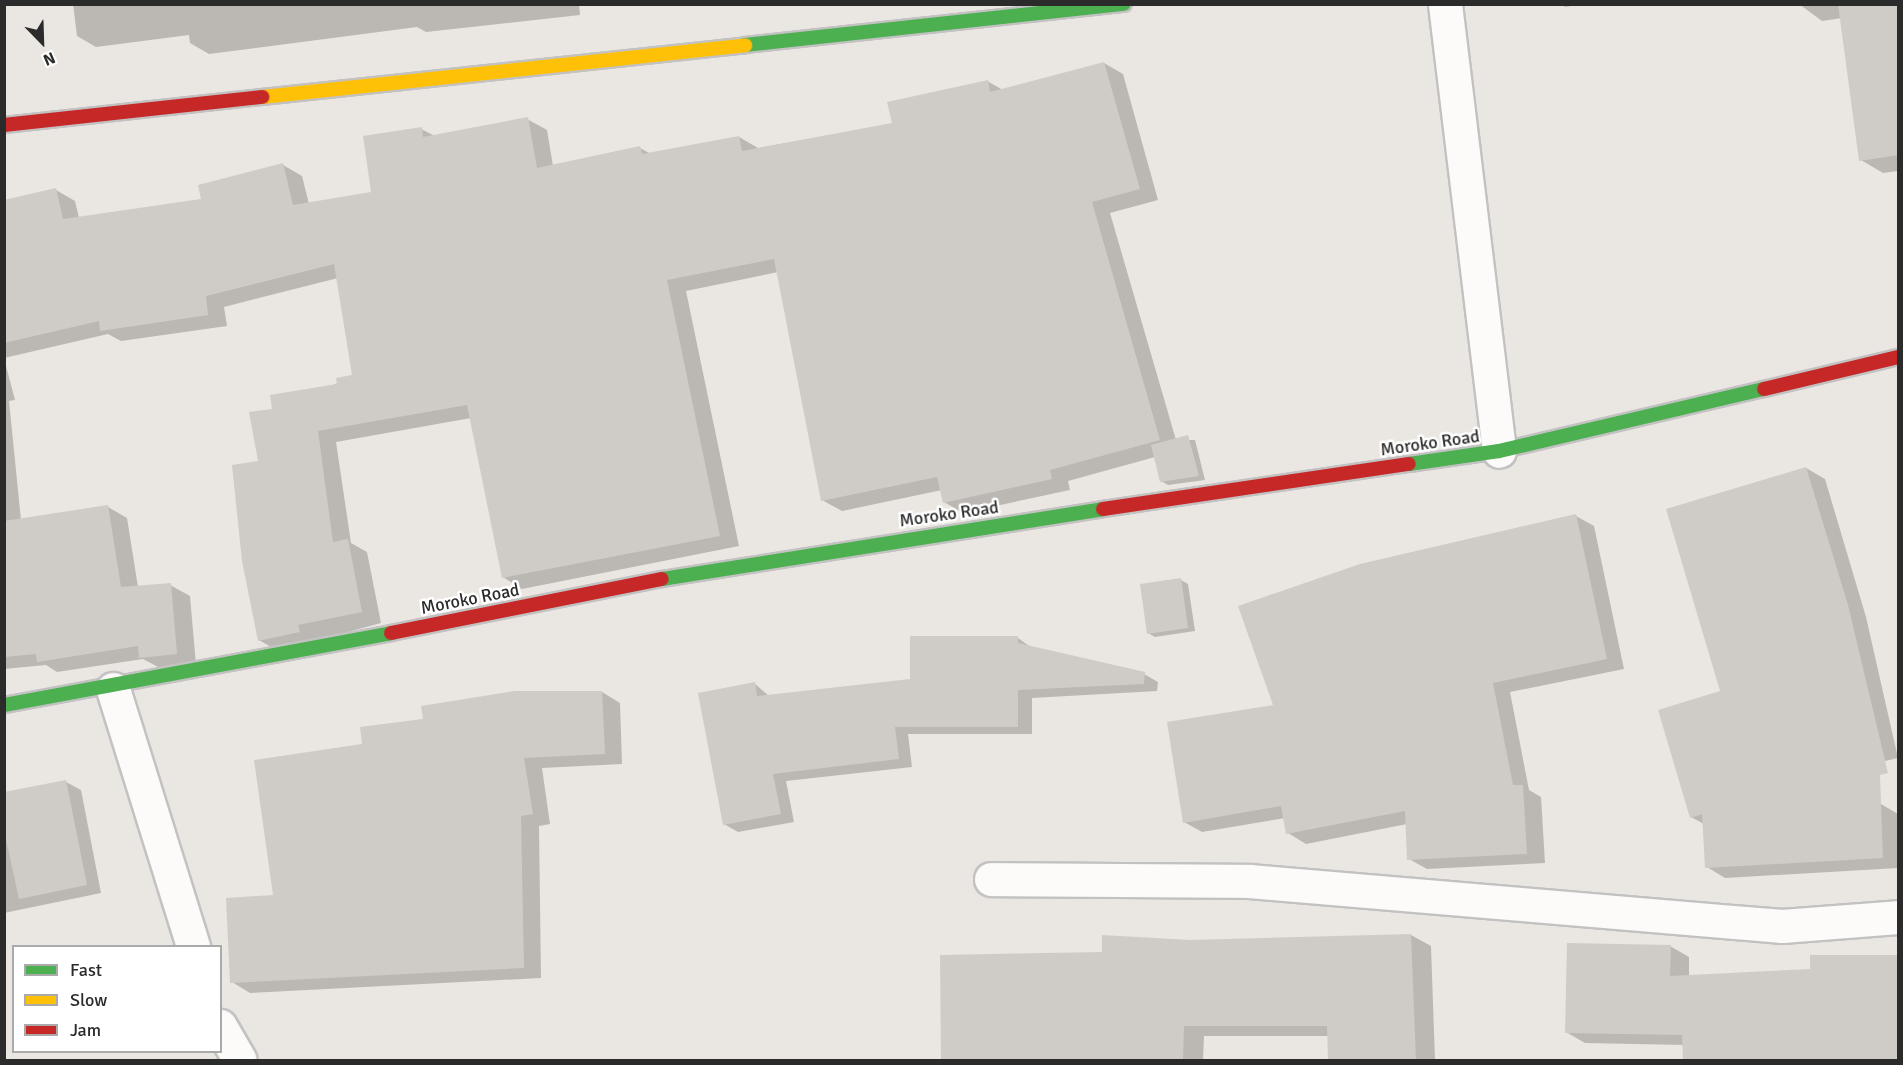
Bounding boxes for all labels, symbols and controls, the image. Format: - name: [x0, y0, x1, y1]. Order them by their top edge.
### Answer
- north arrow: [12, 12, 72, 72]
- text: N: [40, 47, 58, 70]
- street label: Moroko Road: [1379, 425, 1481, 461]
- street label: Moroko Road: [898, 496, 1000, 532]
- street label: Moroko Road: [419, 579, 521, 619]
- legend: [12, 945, 222, 1053]
- text: Fast: [70, 959, 102, 981]
- text: Slow: [70, 989, 107, 1011]
- text: Jam: [70, 1019, 101, 1041]

